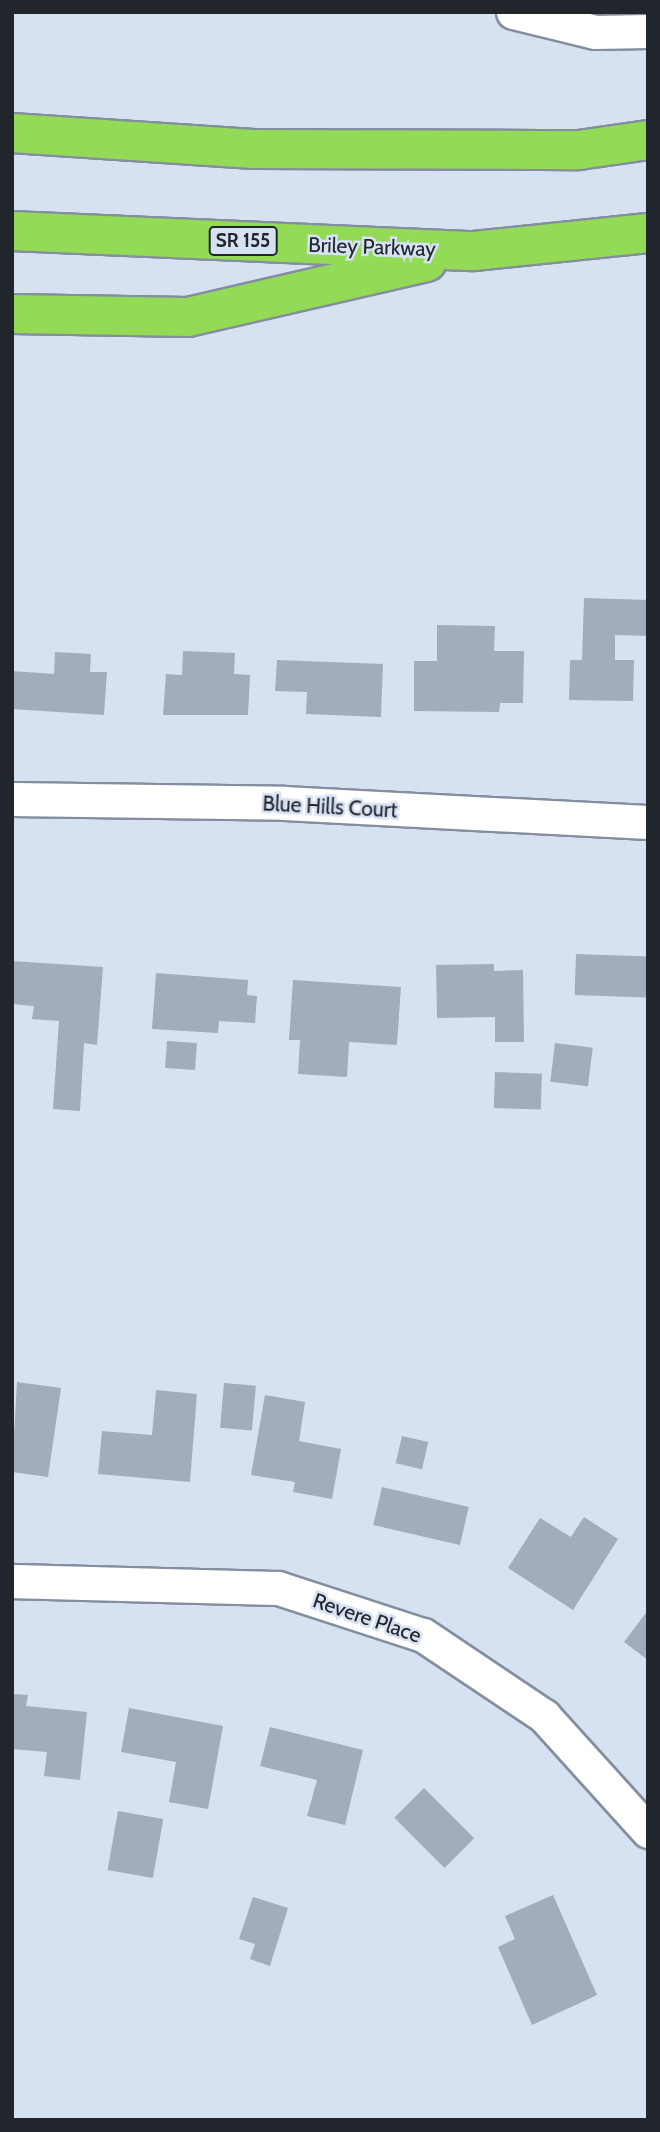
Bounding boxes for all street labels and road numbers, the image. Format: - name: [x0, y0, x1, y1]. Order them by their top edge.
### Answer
- road number: SR 155: [208, 226, 278, 256]
- street label: Briley Parkway: [308, 232, 436, 262]
- street label: Blue Hills Court: [262, 791, 398, 823]
- street label: Revere Place: [310, 1588, 424, 1648]

